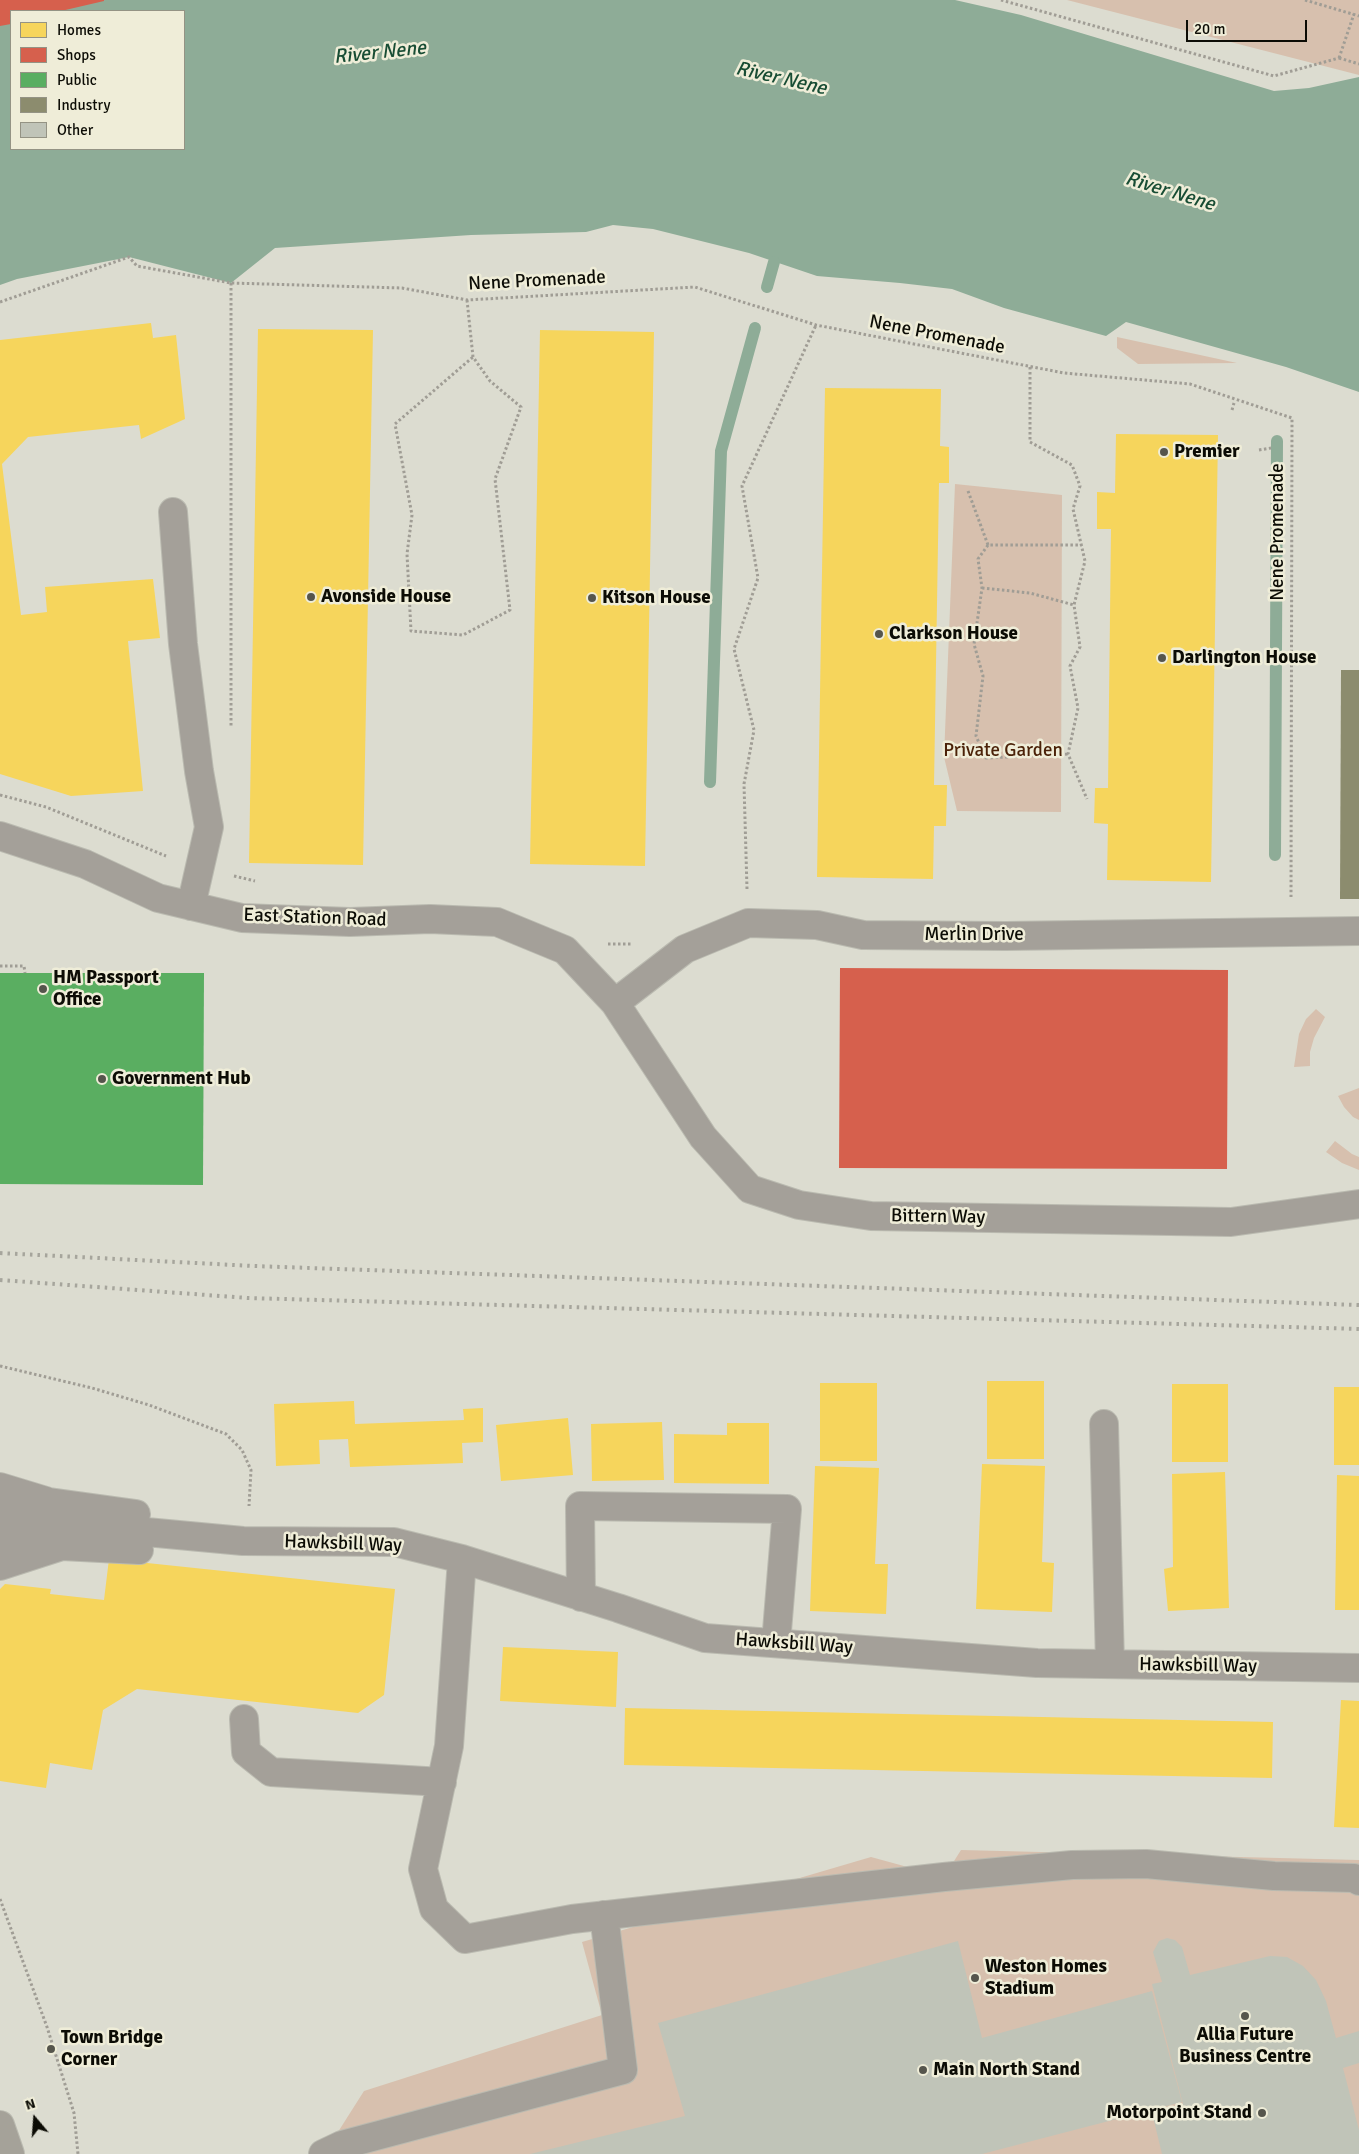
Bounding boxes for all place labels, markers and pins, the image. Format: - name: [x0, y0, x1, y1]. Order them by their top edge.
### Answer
- place label: Premier: [1174, 441, 1240, 463]
- marker: Premier: [1158, 446, 1170, 458]
- place label: Avonside House: [321, 586, 451, 608]
- place label: Kitson House: [602, 587, 711, 609]
- marker: Avonside House: [305, 591, 317, 603]
- marker: Kitson House: [586, 592, 598, 604]
- place label: Clarkson House: [889, 623, 1018, 645]
- marker: Clarkson House: [873, 628, 885, 640]
- place label: Darlington House: [1172, 647, 1316, 669]
- marker: Darlington House: [1156, 652, 1168, 664]
- place label: HM Passport Office: [53, 967, 159, 1011]
- marker: HM Passport Office: [37, 983, 49, 995]
- place label: Government Hub: [112, 1068, 251, 1090]
- marker: Government Hub: [96, 1073, 108, 1085]
- place label: Weston Homes Stadium: [985, 1956, 1107, 2000]
- marker: Weston Homes Stadium: [969, 1972, 981, 1984]
- marker: Allia Future Business Centre: [1239, 2010, 1251, 2022]
- place label: Allia Future Business Centre: [1179, 2024, 1311, 2068]
- place label: Town Bridge Corner: [61, 2027, 163, 2071]
- marker: Town Bridge Corner: [45, 2043, 57, 2055]
- place label: Main North Stand: [933, 2059, 1080, 2081]
- marker: Main North Stand: [917, 2064, 929, 2076]
- place label: Motorpoint Stand: [1106, 2102, 1252, 2124]
- marker: Motorpoint Stand: [1256, 2107, 1268, 2119]

